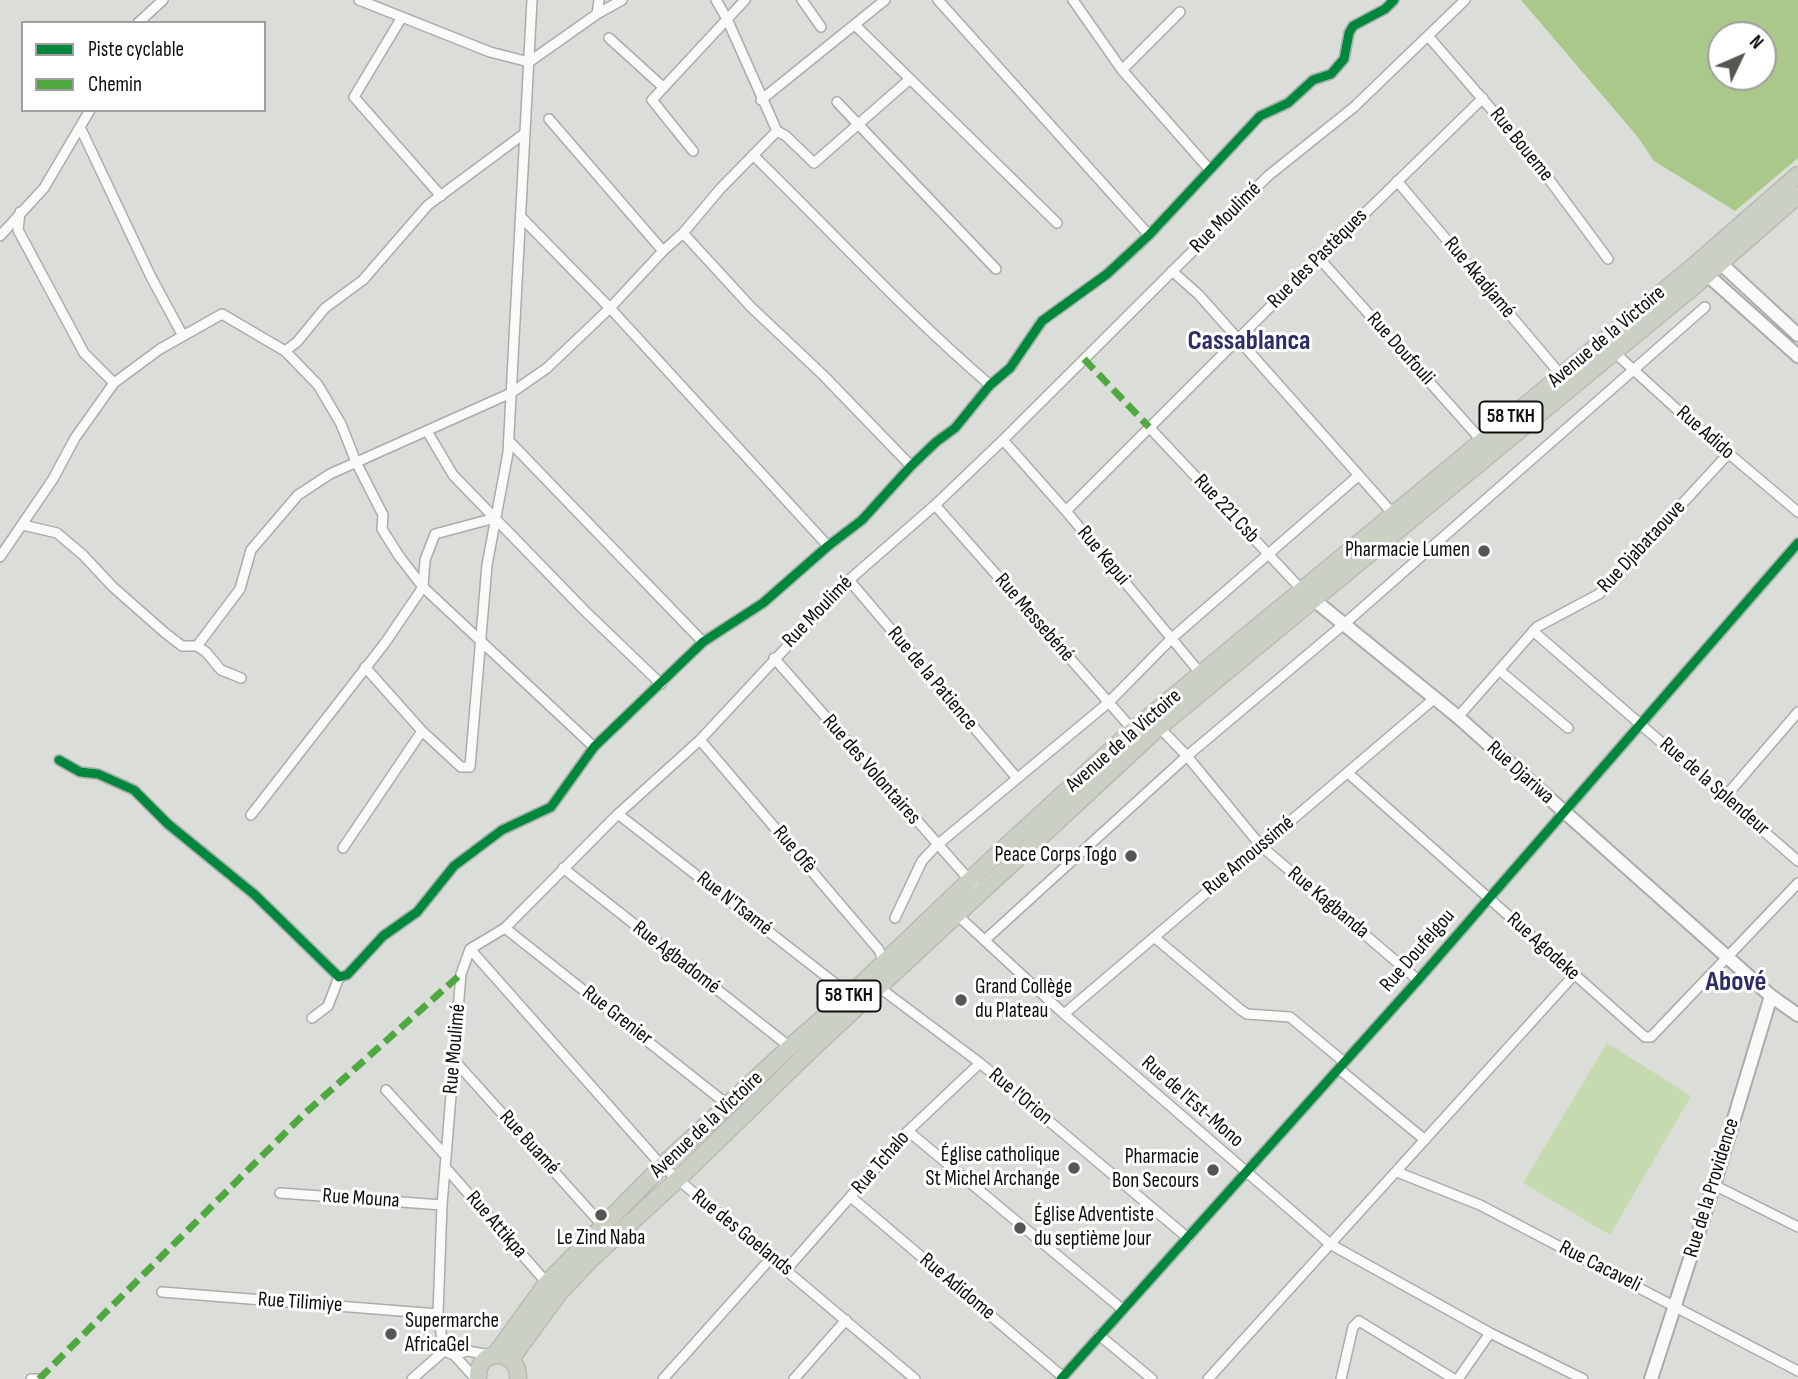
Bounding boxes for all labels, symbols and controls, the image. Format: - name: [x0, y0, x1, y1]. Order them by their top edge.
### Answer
- legend: [21, 21, 266, 112]
- north arrow: [1707, 21, 1777, 91]
- text: N: [1744, 31, 1768, 54]
- text: Piste cyclable: [88, 37, 184, 62]
- text: Chemin: [88, 72, 142, 97]
- street label: Rue Boueme: [1484, 103, 1558, 187]
- street label: Rue Moulimé: [1185, 177, 1267, 259]
- street label: Rue des Pastèques: [1263, 204, 1373, 314]
- street label: Rue Akadjamé: [1438, 232, 1520, 324]
- street label: Avenue de la Victoire: [1543, 281, 1671, 393]
- street label: Rue Doufouli: [1361, 307, 1439, 391]
- district label: Cassablanca: [1187, 325, 1311, 359]
- street label: Rue Adido: [1671, 401, 1739, 465]
- road number: 58 TKH: [1480, 402, 1542, 432]
- street label: Rue 221 Csb: [1188, 469, 1264, 549]
- street label: Rue Djabataouve: [1593, 495, 1691, 599]
- street label: Rue Kepui: [1071, 521, 1135, 591]
- place label: Pharmacie Lumen: [1345, 538, 1470, 564]
- marker: Pharmacie Lumen: [1476, 543, 1492, 559]
- street label: Rue Messebéné: [989, 569, 1079, 667]
- street label: Rue Moulimé: [778, 571, 858, 653]
- street label: Rue de la Patience: [881, 622, 983, 736]
- street label: Avenue de la Victoire: [1061, 684, 1187, 798]
- street label: Rue des Volontaires: [816, 710, 926, 830]
- street label: Rue de la Splendeur: [1654, 733, 1774, 841]
- street label: Rue Djariwa: [1481, 736, 1559, 810]
- street label: Rue Amoussimé: [1198, 811, 1300, 901]
- street label: Rue Ofè: [767, 821, 821, 879]
- place label: Peace Corps Togo: [994, 843, 1117, 869]
- marker: Peace Corps Togo: [1123, 848, 1139, 864]
- street label: Rue Kagbanda: [1282, 862, 1374, 944]
- street label: Rue N'Tsamé: [691, 867, 777, 941]
- street label: Rue Doufelgou: [1375, 904, 1461, 998]
- street label: Rue Agodeke: [1501, 908, 1585, 986]
- street label: Rue Agbadomé: [627, 916, 725, 1000]
- district label: Abové: [1705, 966, 1767, 1000]
- place label: Grand Collège du Plateau: [975, 975, 1072, 1025]
- road number: 58 TKH: [818, 980, 880, 1012]
- street label: Rue Grenier: [577, 981, 657, 1051]
- marker: Grand Collège du Plateau: [953, 992, 969, 1008]
- street label: Rue Moulimé: [439, 1003, 471, 1095]
- street label: Rue de l'Est-Mono: [1136, 1051, 1248, 1153]
- street label: Rue l'Orion: [983, 1063, 1057, 1131]
- street label: Avenue de la Victoire: [645, 1066, 769, 1184]
- street label: Rue Buamé: [493, 1105, 565, 1181]
- street label: Rue de la Providence: [1679, 1115, 1745, 1261]
- street label: Rue Tchalo: [847, 1126, 915, 1200]
- place label: Église catholique St Michel Archange: [926, 1143, 1060, 1193]
- place label: Pharmacie Bon Secours: [1112, 1145, 1199, 1195]
- marker: Église catholique St Michel Archange: [1066, 1160, 1082, 1176]
- marker: Pharmacie Bon Secours: [1205, 1162, 1221, 1178]
- street label: Rue Mouna: [322, 1184, 400, 1214]
- street label: Rue des Goelands: [686, 1184, 798, 1282]
- street label: Rue Attikpa: [460, 1186, 532, 1264]
- place label: Église Adventiste du septième Jour: [1034, 1203, 1154, 1253]
- marker: Le Zind Naba: [593, 1207, 609, 1223]
- marker: Église Adventiste du septième Jour: [1012, 1220, 1028, 1236]
- place label: Le Zind Naba: [557, 1226, 645, 1252]
- street label: Rue Cacaveli: [1555, 1236, 1645, 1298]
- street label: Rue Adidome: [914, 1248, 1000, 1326]
- street label: Rue Tilimiye: [257, 1287, 343, 1319]
- place label: Supermarche AfricaGel: [405, 1309, 499, 1359]
- marker: Supermarche AfricaGel: [383, 1326, 399, 1342]

